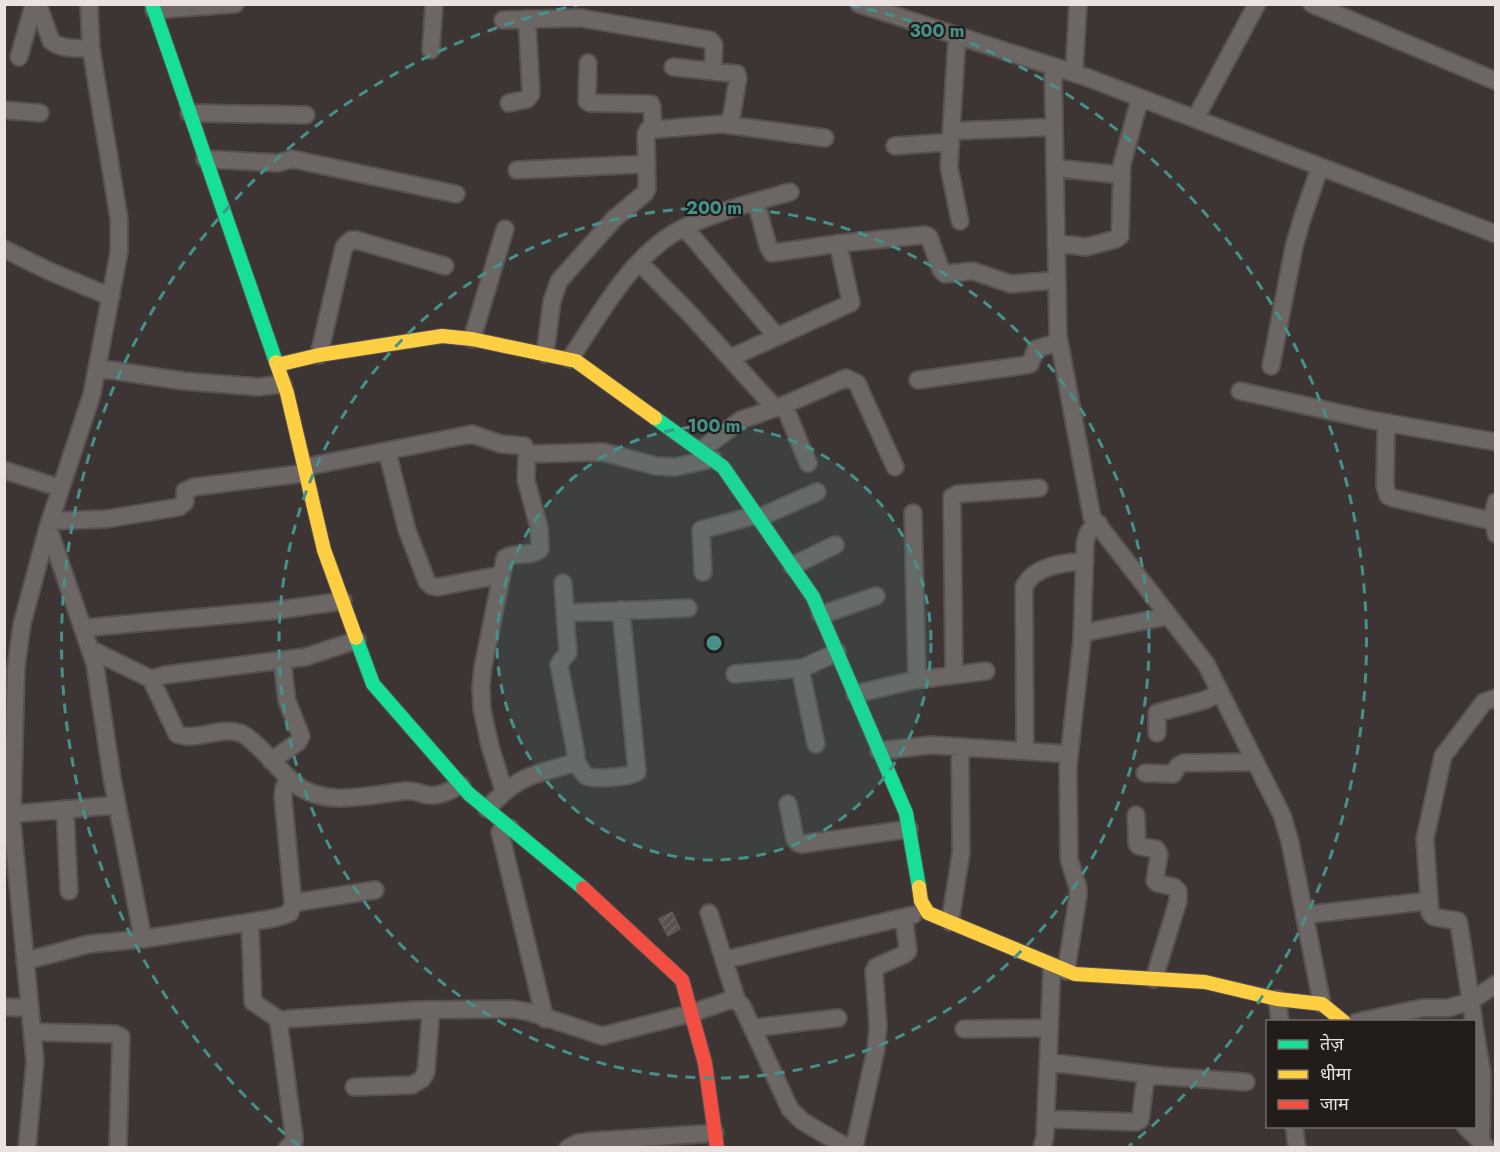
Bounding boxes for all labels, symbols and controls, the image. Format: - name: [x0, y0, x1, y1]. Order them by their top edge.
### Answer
- text: 300 m: [909, 18, 965, 44]
- text: 200 m: [686, 195, 742, 221]
- text: 100 m: [687, 413, 741, 439]
- centre of rings: [704, 633, 724, 653]
- legend: [1266, 1020, 1476, 1128]
- text: तेज़: [1320, 1031, 1344, 1057]
- text: धीमा: [1320, 1061, 1351, 1087]
- text: जाम: [1320, 1091, 1350, 1117]

